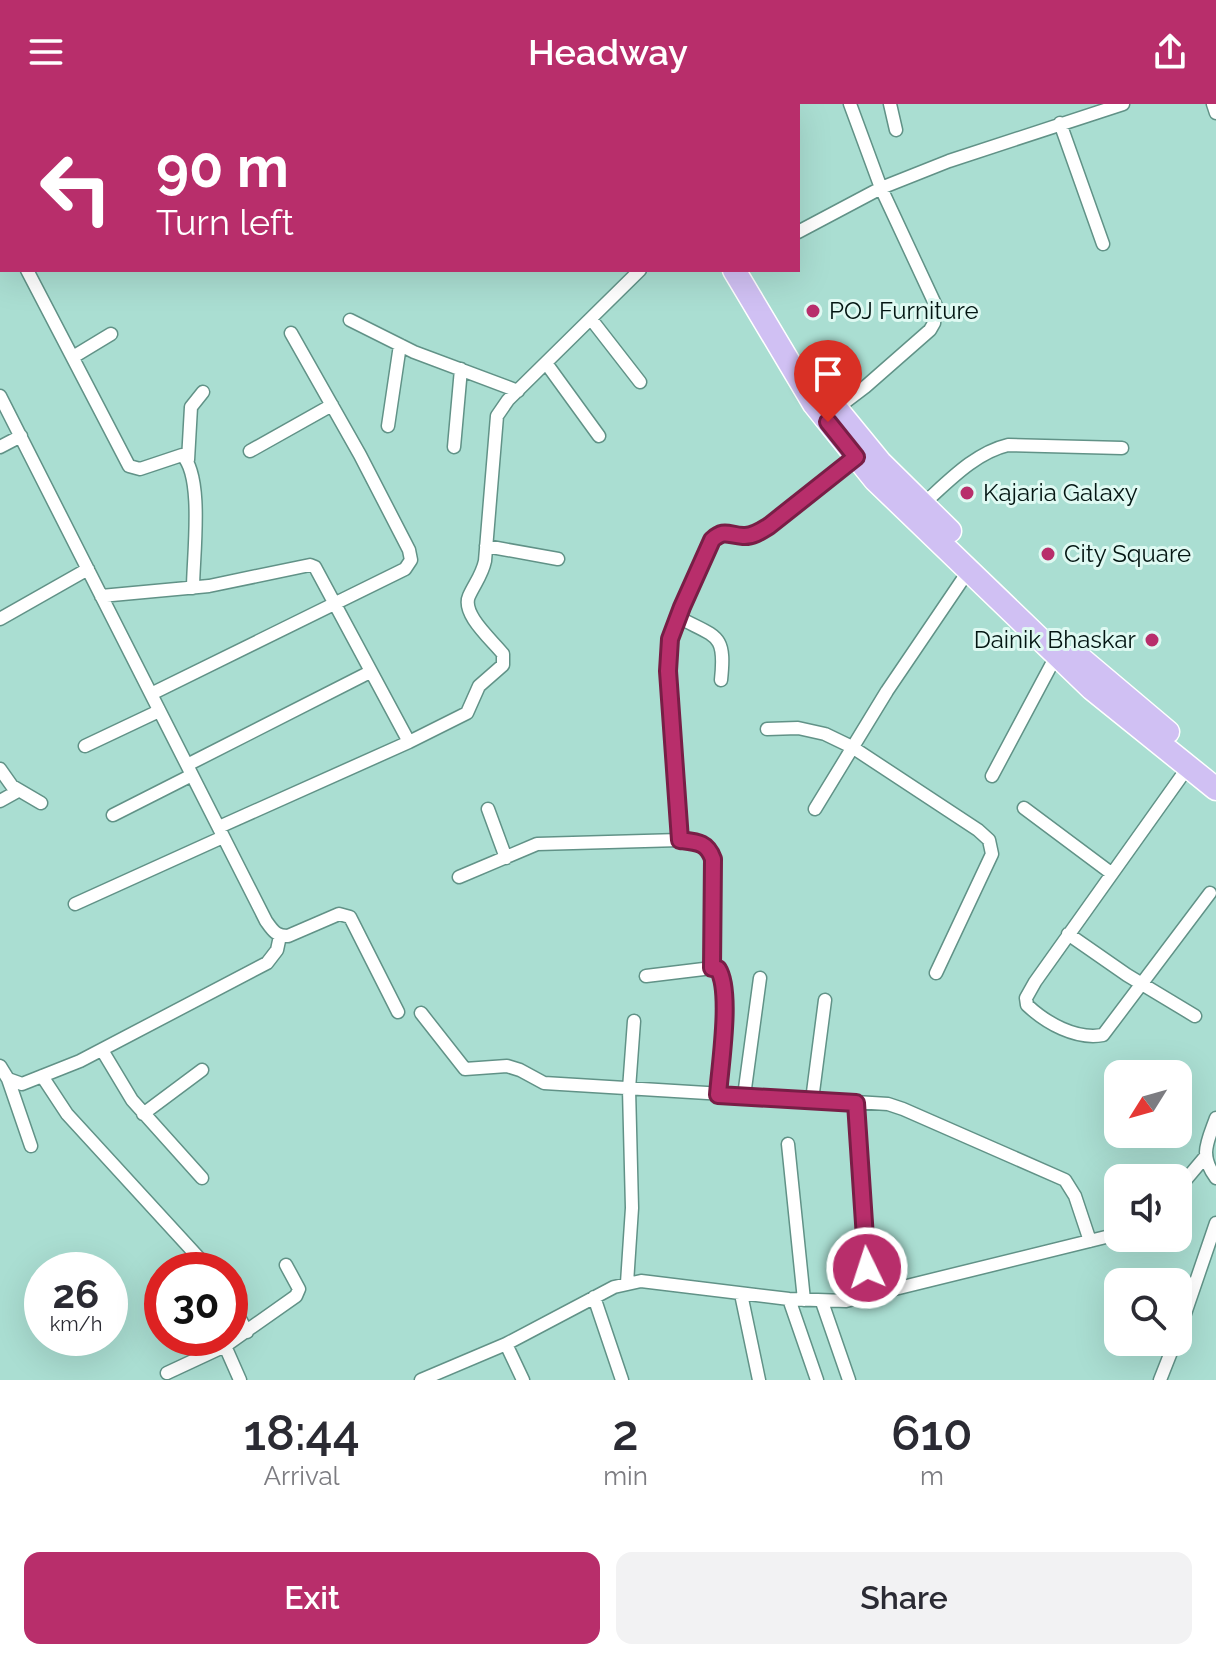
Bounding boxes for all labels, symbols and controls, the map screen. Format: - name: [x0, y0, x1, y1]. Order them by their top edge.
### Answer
- icon: menu: [24, 30, 68, 74]
- icon: share: [1148, 30, 1192, 74]
- text: Headway: [528, 31, 688, 73]
- text: 90 m: [156, 134, 289, 200]
- icon: left: [24, 136, 128, 240]
- text: Turn left: [156, 201, 294, 243]
- place label: POJ Furniture: [829, 296, 979, 325]
- marker: POJ Furniture: [804, 302, 822, 320]
- pin: [794, 340, 862, 422]
- icon: arrive: [806, 352, 850, 396]
- place label: Kajaria Galaxy: [983, 478, 1138, 507]
- marker: Kajaria Galaxy: [958, 484, 976, 502]
- place label: City Square: [1064, 539, 1191, 568]
- marker: City Square: [1039, 545, 1057, 563]
- place label: Dainik Bhaskar: [974, 625, 1137, 654]
- marker: Dainik Bhaskar: [1143, 631, 1161, 649]
- north arrow: [1104, 1060, 1192, 1148]
- map controls: [1104, 1060, 1192, 1356]
- button: sound: [1104, 1164, 1192, 1252]
- position arrow: [825, 1226, 909, 1310]
- speed limit sign: 30: [144, 1252, 248, 1356]
- button: search: [1104, 1268, 1192, 1356]
- text: 26: [53, 1270, 99, 1317]
- text: km/h: [50, 1312, 102, 1336]
- text: 18:44: [243, 1405, 360, 1461]
- text: 2: [612, 1405, 639, 1461]
- text: 610: [891, 1405, 973, 1461]
- text: Arrival: [263, 1461, 340, 1491]
- text: min: [603, 1461, 648, 1491]
- text: m: [920, 1461, 944, 1491]
- button: Exit: [24, 1552, 600, 1644]
- button: Share: [616, 1552, 1192, 1644]

